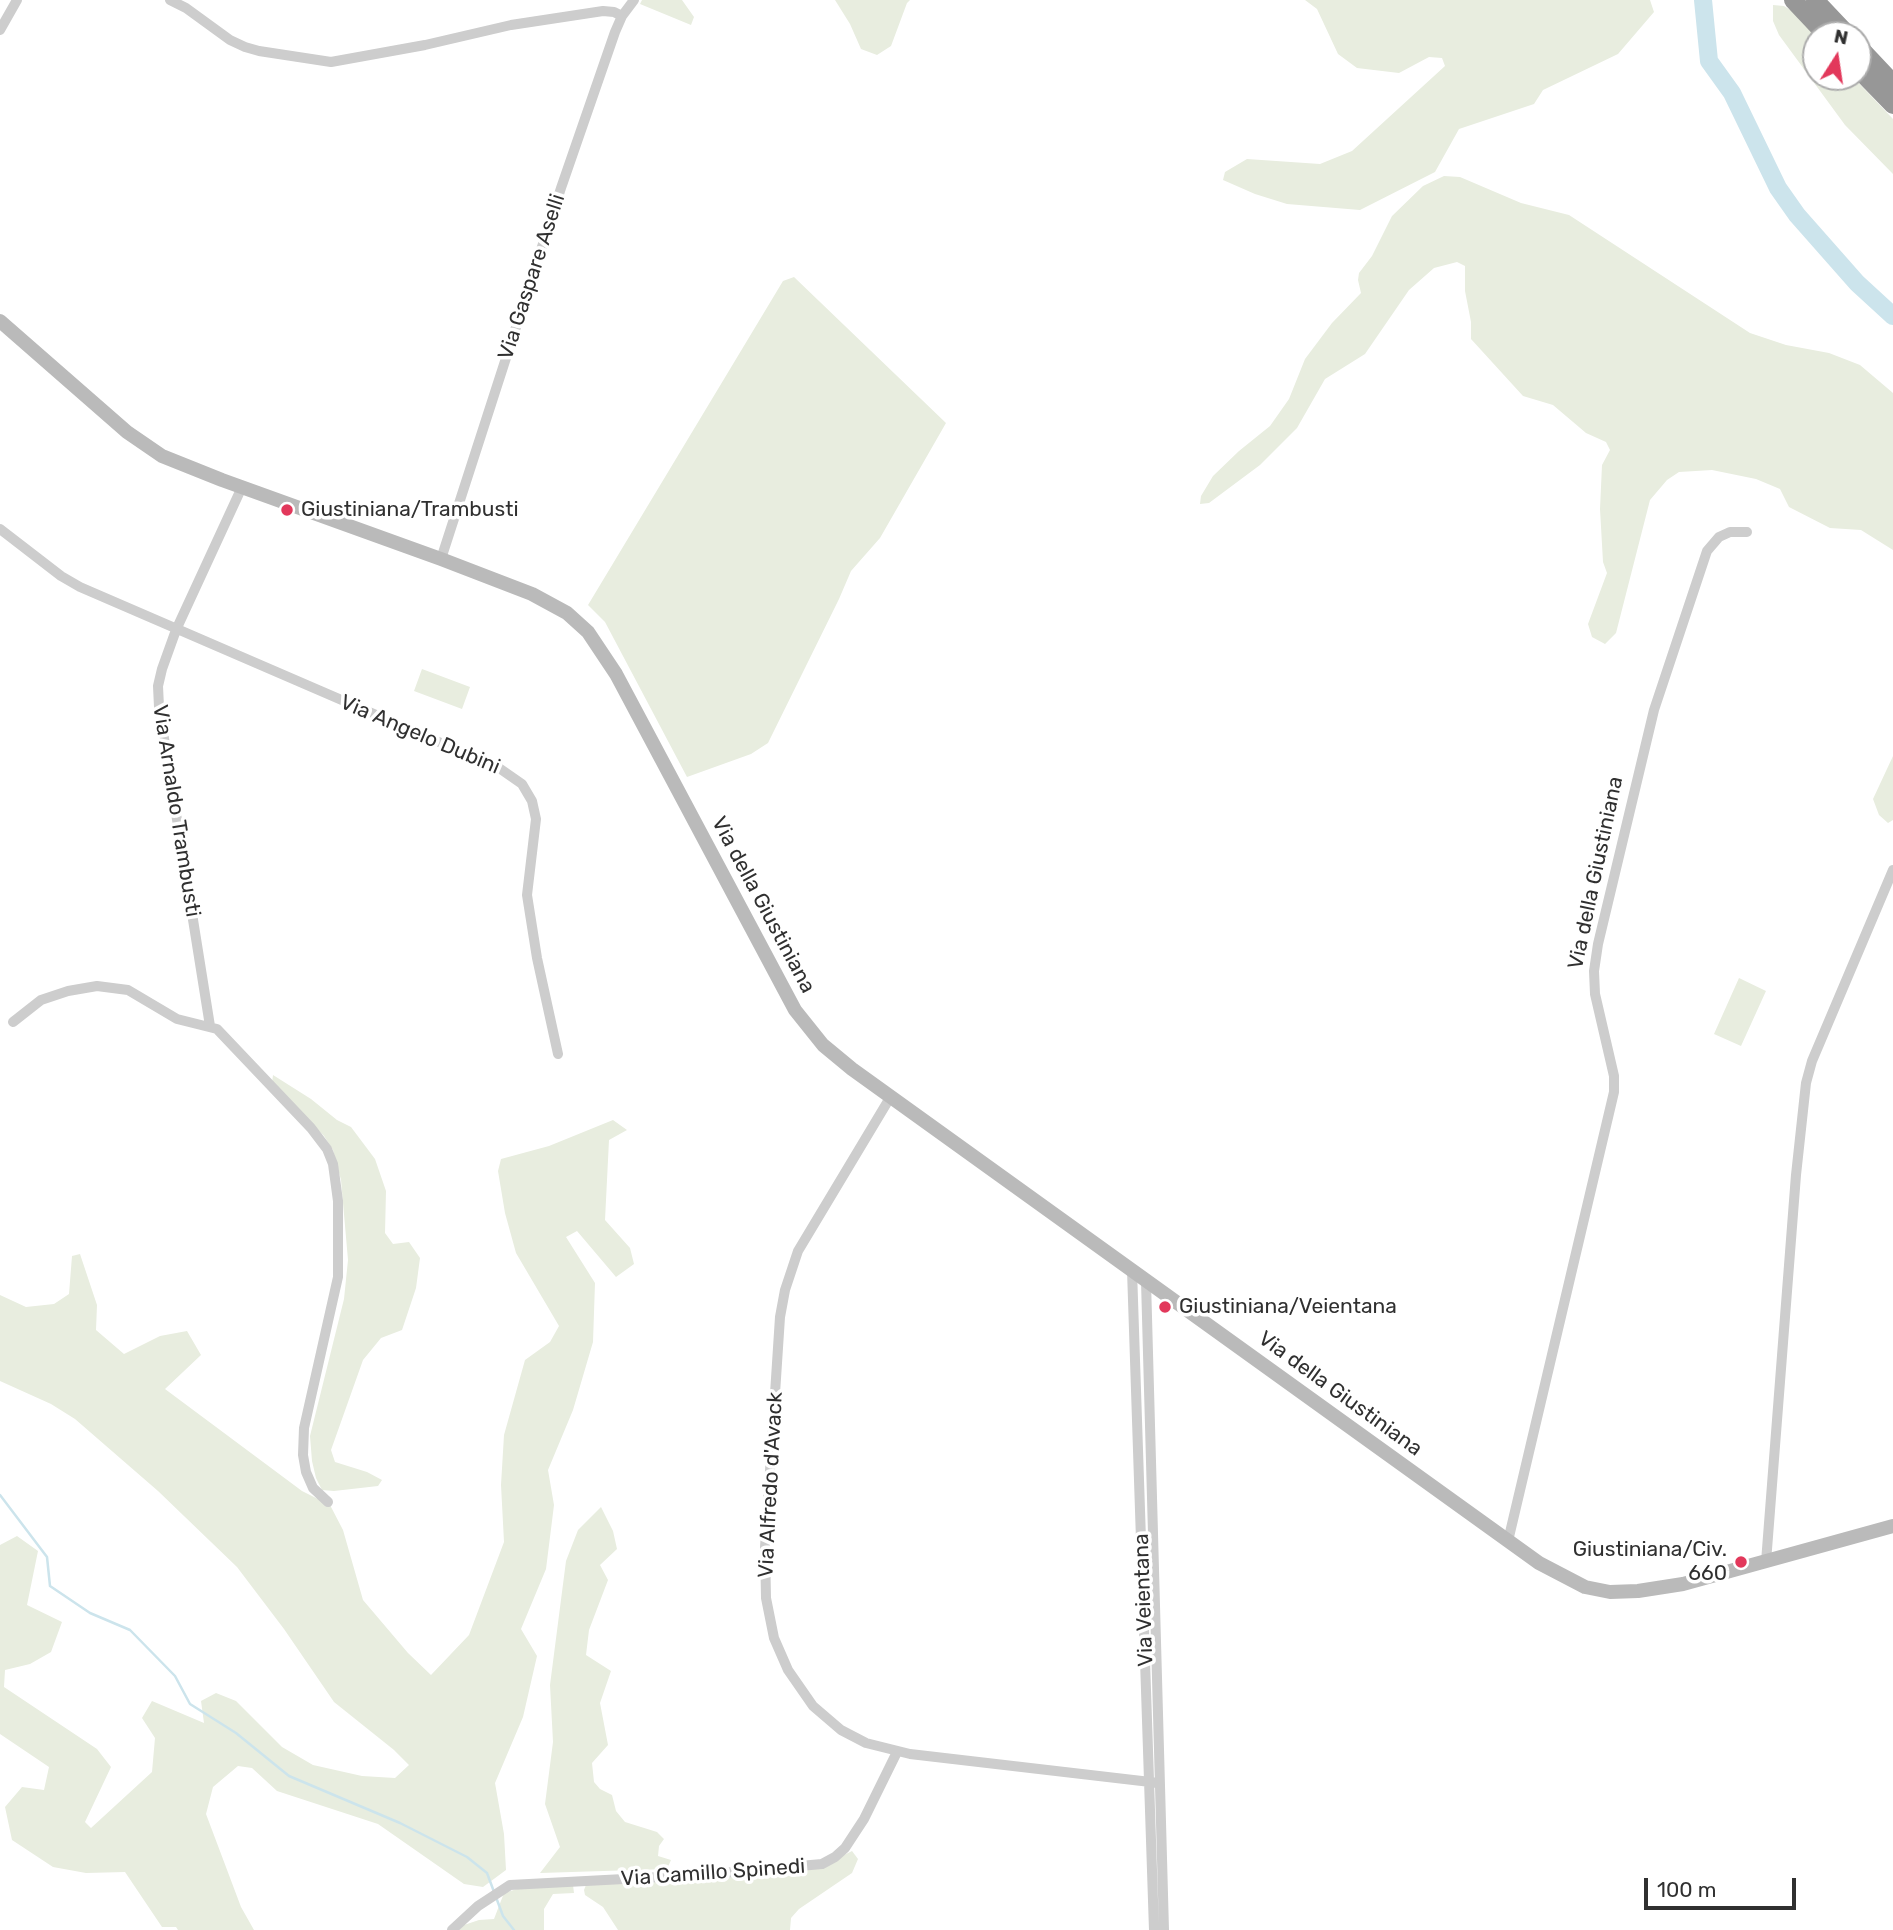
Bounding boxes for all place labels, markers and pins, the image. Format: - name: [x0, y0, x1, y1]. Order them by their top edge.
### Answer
- place label: Giustiniana/Trambusti: [301, 497, 518, 523]
- marker: Giustiniana/Trambusti: [279, 502, 295, 518]
- place label: Giustiniana/Veientana: [1179, 1294, 1397, 1320]
- marker: Giustiniana/Veientana: [1157, 1299, 1173, 1315]
- place label: Giustiniana/Civ. 660: [1573, 1537, 1727, 1587]
- marker: Giustiniana/Civ. 660: [1733, 1554, 1749, 1570]

